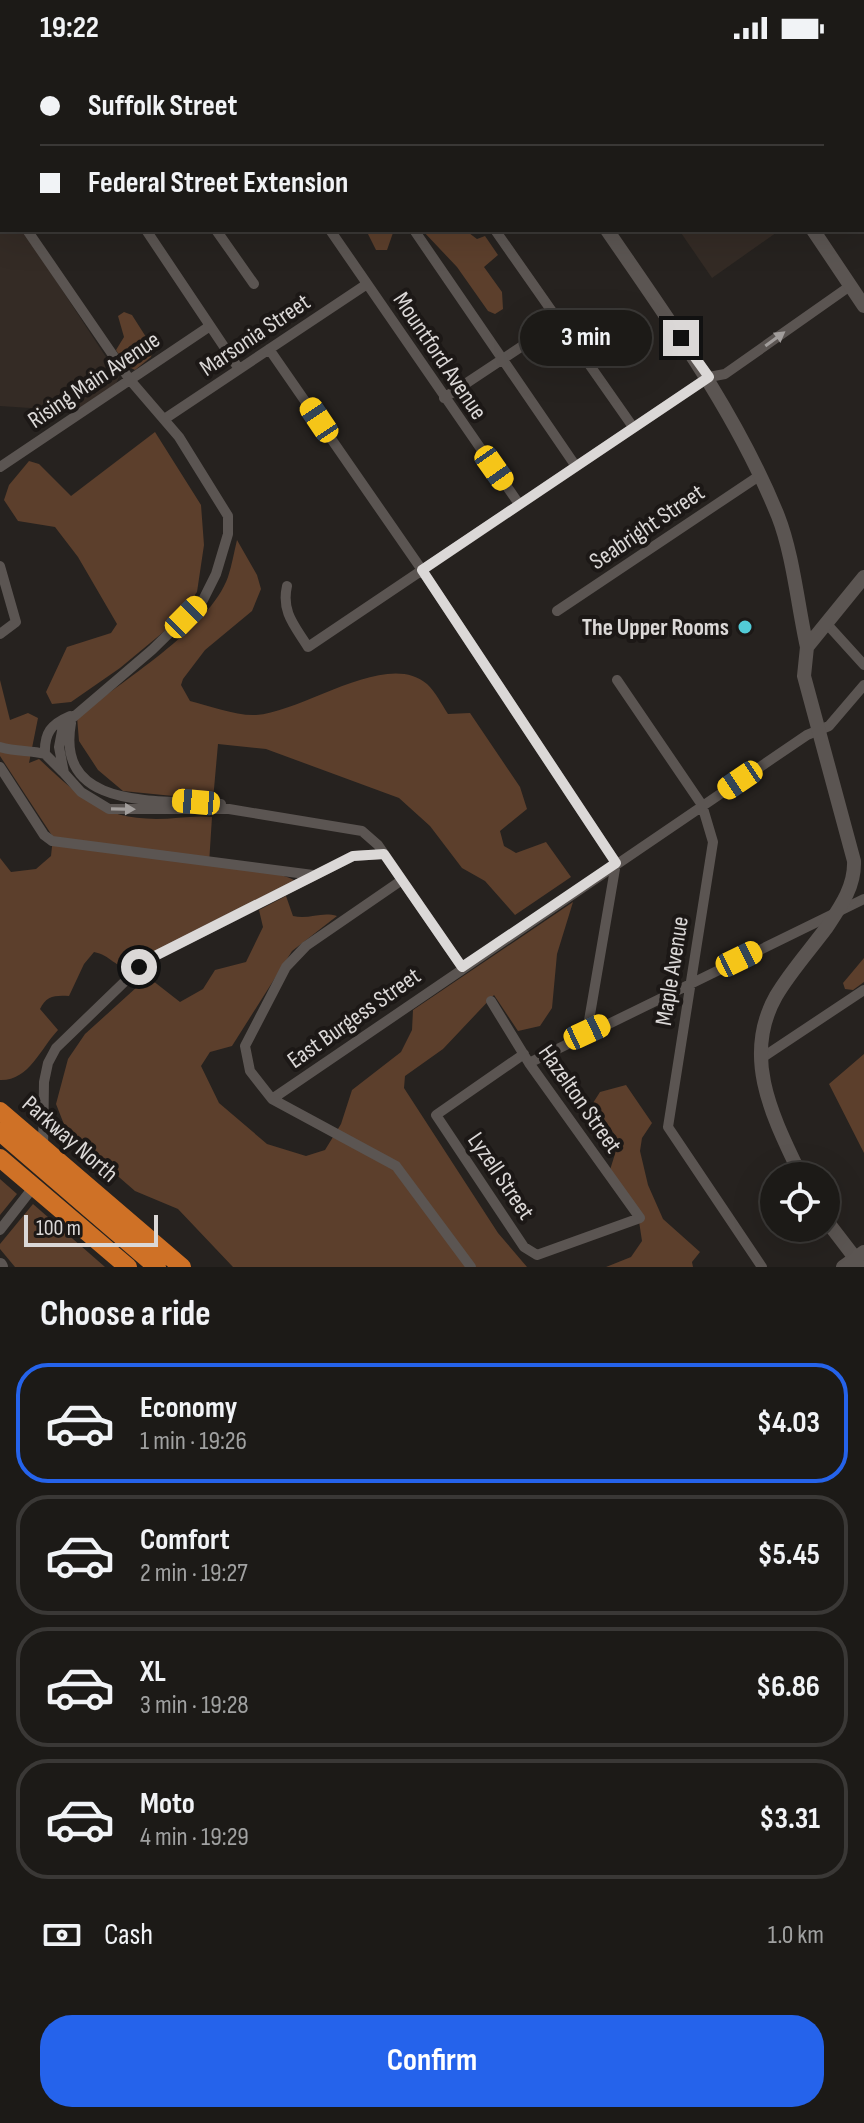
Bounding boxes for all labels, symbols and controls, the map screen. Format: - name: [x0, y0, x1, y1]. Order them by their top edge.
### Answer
- text: 19:22: [40, 10, 99, 46]
- text: Suffolk Street: [88, 88, 237, 124]
- text: Federal Street Extension: [88, 165, 348, 201]
- street label: Marsonia Street: [194, 287, 316, 383]
- street label: Mountford Avenue: [387, 287, 493, 425]
- callout: 3 min: [521, 310, 653, 366]
- route end: [663, 320, 699, 356]
- text: 3 min: [561, 322, 611, 353]
- street label: Rising Main Avenue: [22, 325, 166, 435]
- one-way arrow: [764, 331, 786, 347]
- car: [296, 393, 342, 447]
- car: [470, 441, 518, 495]
- street label: Seabright Street: [584, 478, 710, 576]
- car: [161, 592, 211, 642]
- place label: The Upper Rooms: [582, 613, 729, 642]
- marker: The Upper Rooms: [736, 618, 754, 636]
- car: [713, 757, 767, 803]
- car: [171, 788, 221, 816]
- one-way arrow: [111, 803, 136, 815]
- street label: Maple Avenue: [649, 914, 695, 1028]
- car: [712, 938, 766, 980]
- route start: [121, 949, 157, 985]
- street label: East Burgess Street: [282, 961, 426, 1075]
- car: [560, 1011, 614, 1053]
- street label: Hazelton Street: [532, 1039, 628, 1159]
- street label: Parkway North: [16, 1090, 124, 1188]
- street label: Lyzell Street: [461, 1127, 541, 1225]
- map controls: [760, 1162, 840, 1242]
- button: locate: [760, 1162, 840, 1242]
- scale bar: [24, 1211, 158, 1247]
- text: 100 m: [36, 1215, 81, 1242]
- text: Choose a ride: [40, 1293, 211, 1336]
- icon: car: [44, 1387, 116, 1459]
- text: Economy: [140, 1390, 237, 1426]
- text: $4.03: [757, 1405, 820, 1441]
- text: 1 min · 19:26: [140, 1426, 247, 1457]
- icon: car: [44, 1519, 116, 1591]
- text: Comfort: [140, 1522, 230, 1558]
- text: $5.45: [757, 1537, 820, 1573]
- text: 2 min · 19:27: [140, 1558, 248, 1589]
- icon: car: [44, 1651, 116, 1723]
- text: XL: [140, 1654, 166, 1690]
- text: $6.86: [756, 1669, 820, 1705]
- text: 3 min · 19:28: [140, 1690, 249, 1721]
- icon: car: [44, 1783, 116, 1855]
- text: Moto: [140, 1786, 195, 1822]
- text: $3.31: [759, 1801, 820, 1837]
- text: 4 min · 19:29: [140, 1822, 249, 1853]
- icon: cash: [40, 1913, 84, 1957]
- text: Cash: [104, 1917, 153, 1953]
- text: 1.0 km: [768, 1920, 824, 1951]
- button: Confirm: [40, 2015, 824, 2107]

